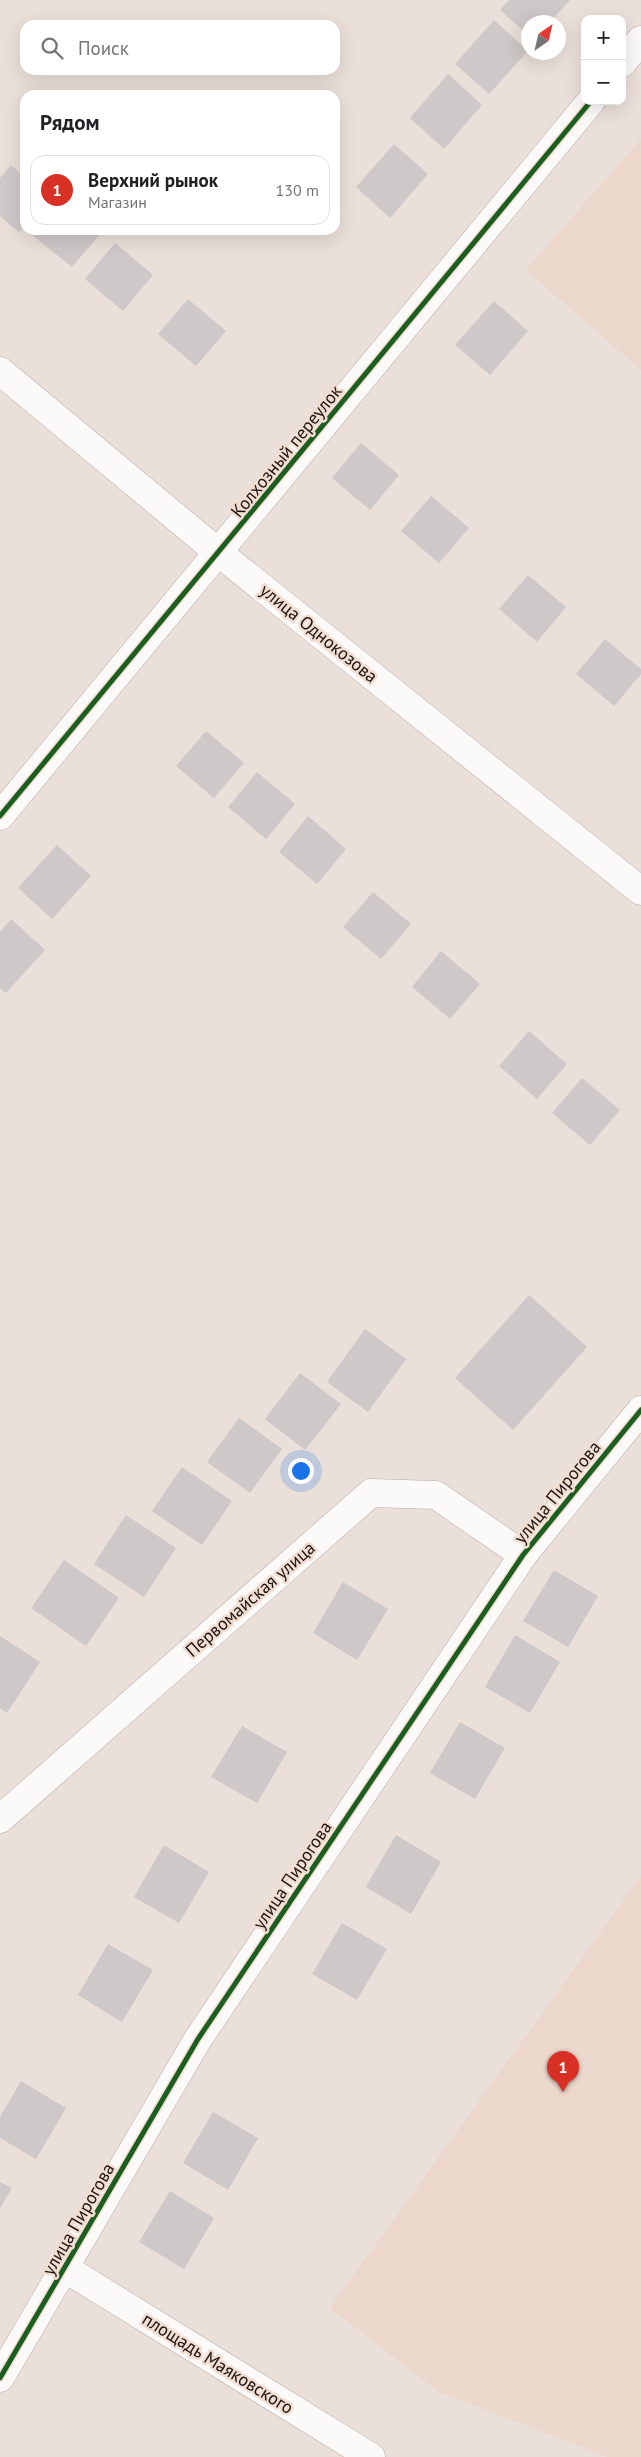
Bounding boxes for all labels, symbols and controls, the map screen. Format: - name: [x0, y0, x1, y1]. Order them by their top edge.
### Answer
- north arrow: [521, 15, 566, 60]
- map controls: [581, 15, 626, 105]
- button: +: [581, 15, 626, 60]
- search box: [20, 20, 340, 75]
- icon: search: [38, 34, 66, 62]
- text: Поиск: [78, 36, 129, 60]
- button: −: [581, 60, 626, 105]
- text: Рядом: [40, 109, 99, 136]
- text: Верхний рынок: [88, 168, 218, 192]
- text: 1: [52, 180, 62, 200]
- text: 130 m: [276, 180, 319, 200]
- text: Магазин: [88, 192, 147, 212]
- street label: Колхозный переулок: [225, 380, 347, 522]
- street label: улица Однокозова: [255, 578, 383, 688]
- street label: улица Пирогова: [509, 1436, 605, 1548]
- your location: [288, 1458, 314, 1484]
- street label: Первомайская улица: [180, 1536, 320, 1662]
- street label: улица Пирогова: [247, 1817, 337, 1933]
- pin: 1: [547, 2051, 579, 2092]
- street label: улица Пирогова: [37, 2159, 119, 2279]
- street label: площадь Маяковского: [138, 2307, 298, 2419]

